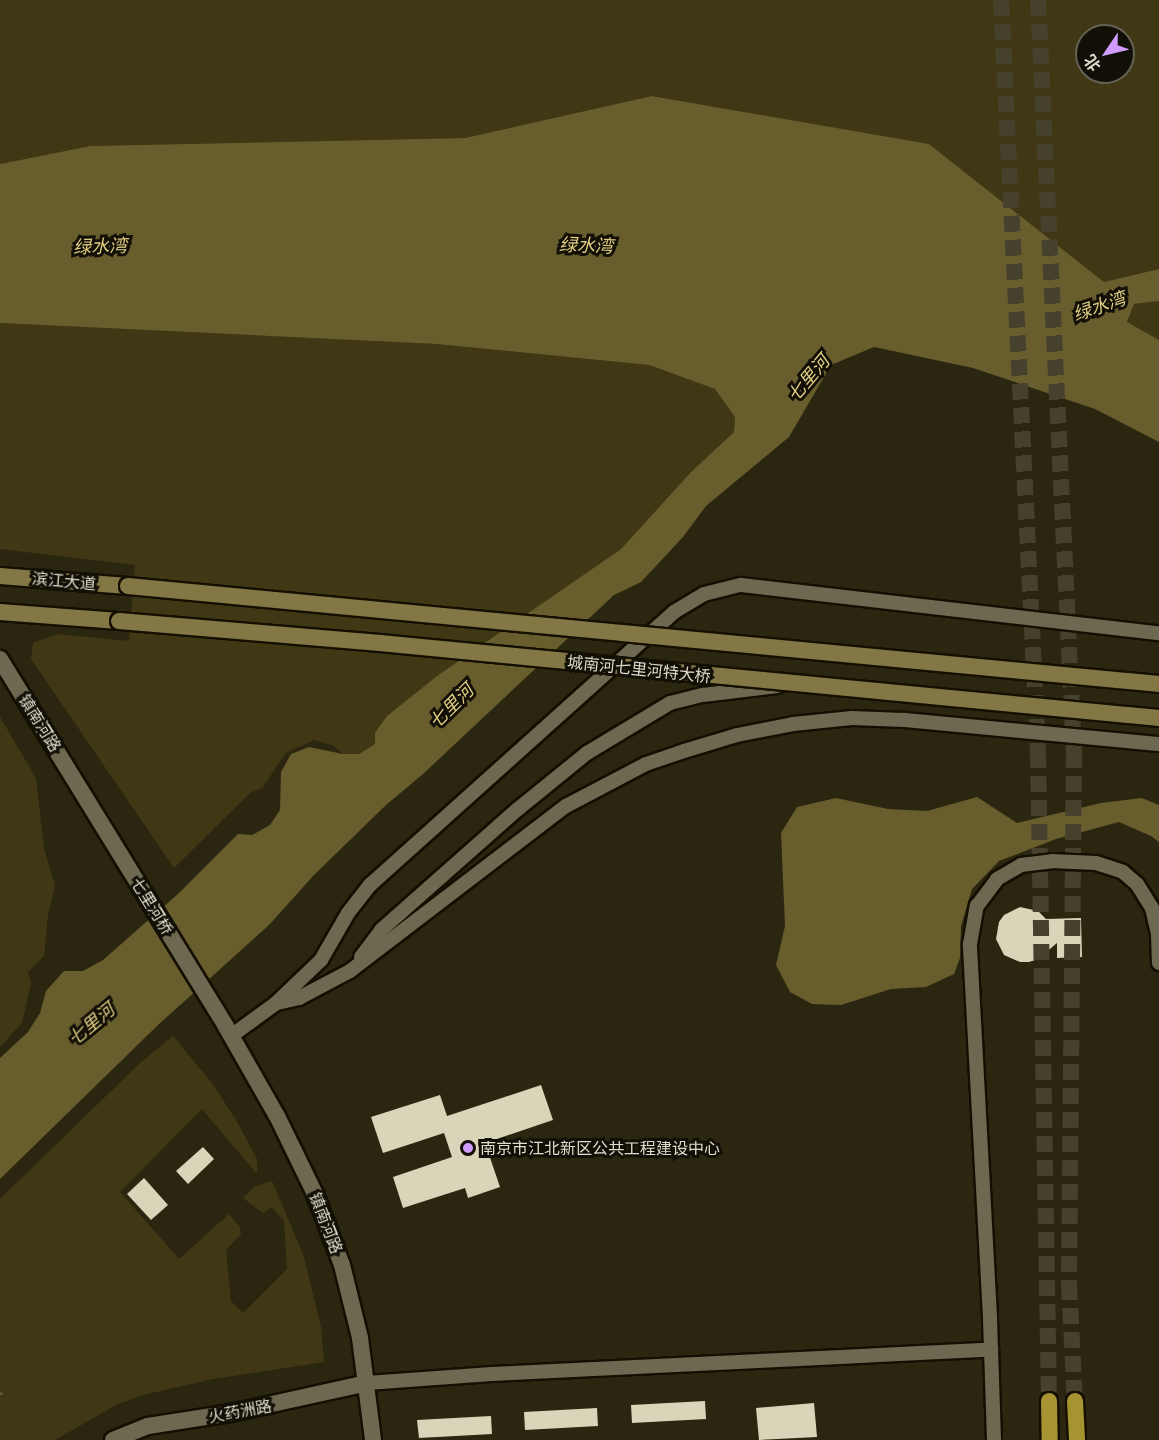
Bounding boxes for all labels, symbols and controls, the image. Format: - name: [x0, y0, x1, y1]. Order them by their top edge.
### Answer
- north arrow: [1075, 24, 1135, 84]
- text: 北: [1079, 51, 1104, 75]
- water label: 绿水湾: [559, 233, 613, 257]
- water label: 绿水湾: [73, 234, 127, 258]
- water label: 绿水湾: [1070, 287, 1128, 325]
- water label: 七里河: [782, 350, 834, 406]
- street label: 滨江大道: [31, 569, 97, 593]
- street label: 城南河七里河特大桥: [566, 652, 712, 686]
- water label: 七里河: [424, 679, 478, 733]
- street label: 镇南河路: [15, 691, 65, 755]
- street label: 七里河桥: [127, 874, 177, 938]
- water label: 七里河: [63, 998, 119, 1050]
- place label: 南京市江北新区公共工程建设中心: [480, 1138, 720, 1158]
- marker: 南京市江北新区公共工程建设中心: [461, 1141, 475, 1155]
- street label: 镇南河路: [306, 1190, 346, 1256]
- street label: 火药洲路: [207, 1396, 273, 1426]

